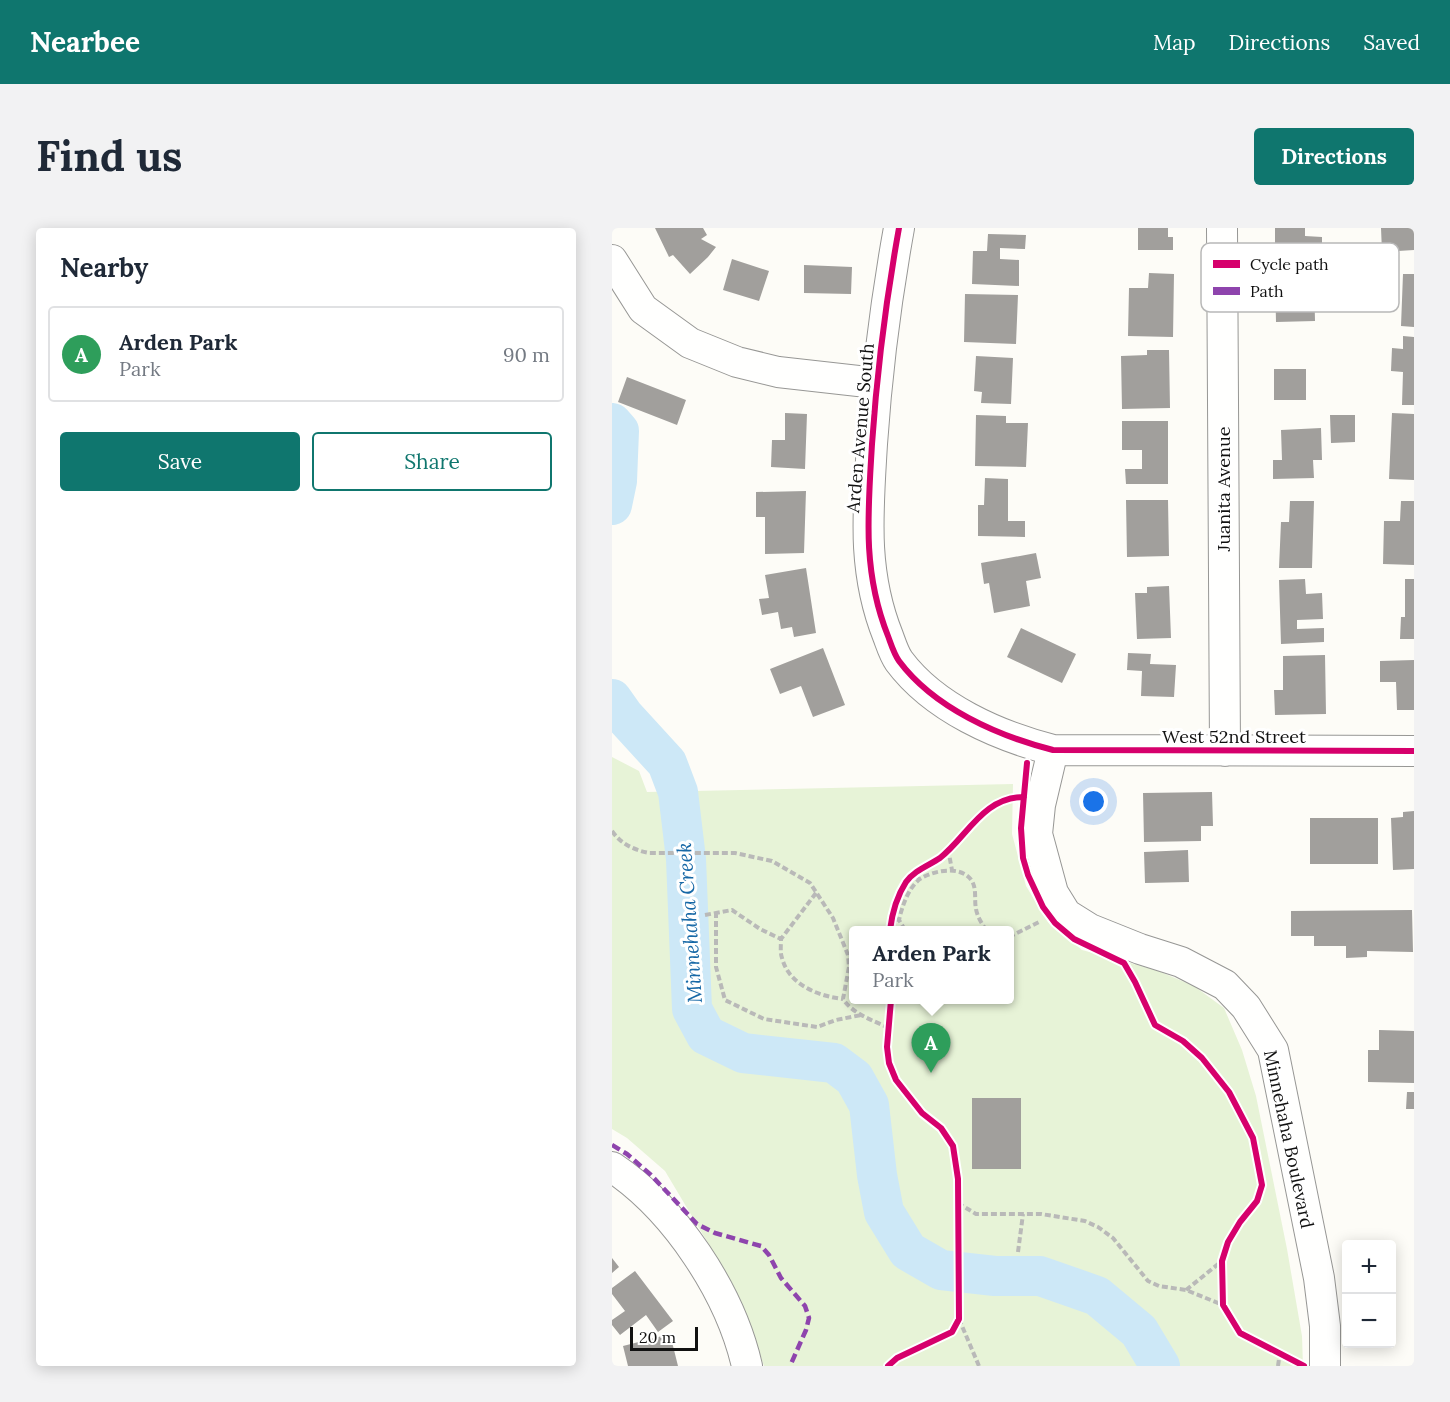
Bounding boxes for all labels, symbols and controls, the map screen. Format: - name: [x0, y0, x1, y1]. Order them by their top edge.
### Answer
- text: Nearbee: [30, 24, 140, 60]
- text: Map: [1153, 29, 1196, 56]
- text: Directions: [1229, 29, 1330, 56]
- text: Saved: [1363, 29, 1420, 56]
- button: Directions: [1254, 128, 1414, 185]
- text: Find us: [36, 129, 182, 183]
- legend: [1201, 243, 1399, 312]
- text: Nearby: [60, 251, 148, 284]
- text: Cycle path: [1250, 254, 1329, 274]
- text: Path: [1250, 281, 1284, 301]
- text: Arden Park: [119, 328, 238, 356]
- text: A: [75, 342, 88, 367]
- text: 90 m: [503, 342, 550, 367]
- street label: Arden Avenue South: [841, 342, 879, 515]
- text: Park: [119, 356, 161, 381]
- street label: Juanita Avenue: [1212, 426, 1235, 553]
- button: Save: [60, 432, 300, 491]
- button: Share: [312, 432, 552, 491]
- street label: West 52nd Street: [1162, 725, 1306, 748]
- your location: [1079, 787, 1108, 816]
- water label: Minnehaha Creek: [671, 842, 707, 1004]
- popup: [849, 926, 1014, 1004]
- text: Arden Park: [872, 939, 991, 967]
- text: Park: [872, 967, 914, 992]
- pin: A: [912, 1024, 950, 1073]
- street label: Minnehaha Boulevard: [1259, 1048, 1319, 1230]
- map controls: [1342, 1240, 1396, 1348]
- button: +: [1342, 1240, 1396, 1294]
- button: −: [1342, 1294, 1396, 1348]
- scale bar: [630, 1324, 698, 1352]
- text: 20 m: [639, 1327, 676, 1347]

